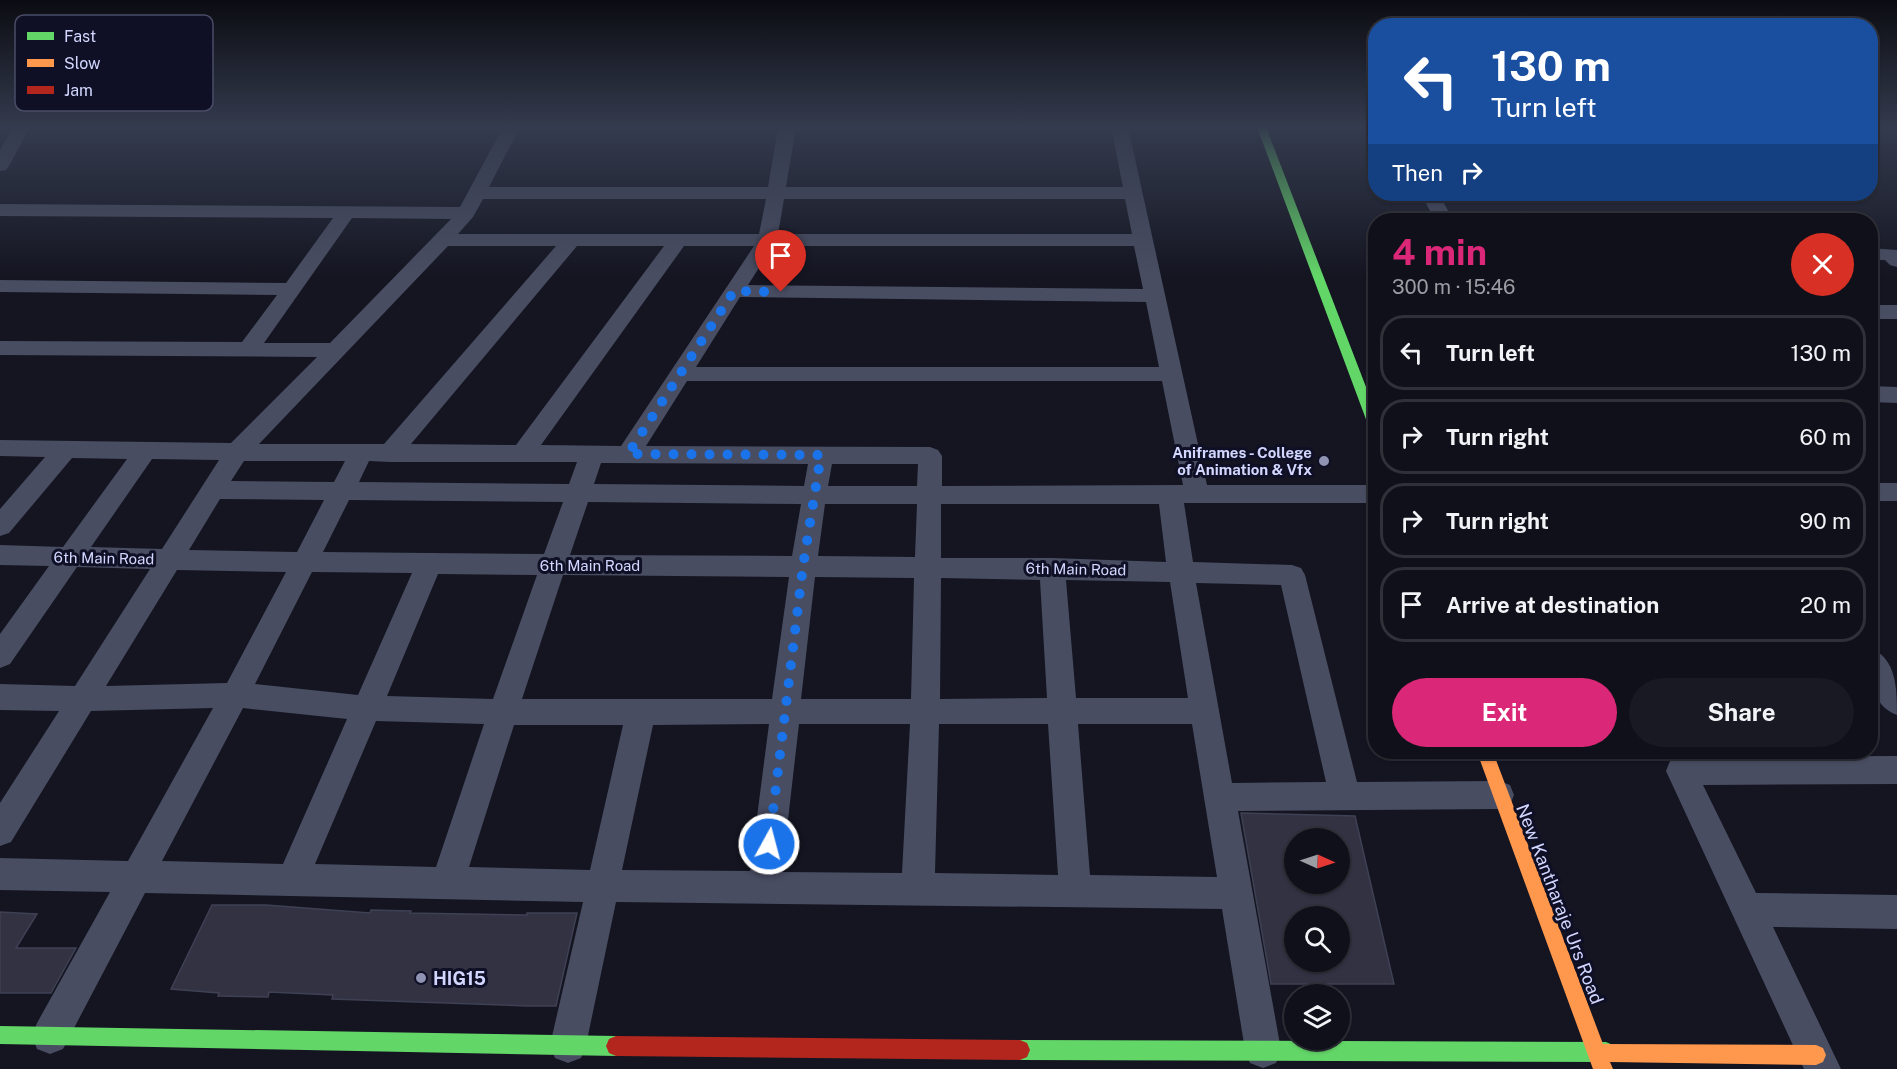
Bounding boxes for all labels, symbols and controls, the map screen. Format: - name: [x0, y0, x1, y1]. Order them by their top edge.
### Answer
- legend: [15, 15, 213, 111]
- text: Fast: [64, 27, 96, 46]
- text: 130 m: [1491, 41, 1611, 90]
- icon: left: [1392, 42, 1470, 120]
- text: Slow: [64, 54, 101, 73]
- text: Jam: [64, 81, 93, 100]
- text: Turn left: [1491, 91, 1597, 123]
- icon: right: [1455, 156, 1488, 189]
- text: Then: [1392, 160, 1443, 186]
- pin: [755, 230, 806, 292]
- text: 4 min: [1392, 231, 1487, 273]
- button: close: [1791, 233, 1854, 296]
- icon: arrive: [764, 239, 797, 272]
- text: 300 m · 15:46: [1392, 275, 1516, 299]
- icon: left: [1395, 336, 1428, 369]
- text: Turn left: [1446, 340, 1535, 366]
- text: 130 m: [1790, 340, 1851, 366]
- icon: right: [1395, 420, 1428, 453]
- text: Turn right: [1446, 424, 1549, 450]
- text: 60 m: [1800, 424, 1851, 450]
- place label: Aniframes - College of Animation & Vfx: [1172, 444, 1312, 478]
- marker: Aniframes - College of Animation & Vfx: [1317, 454, 1331, 468]
- icon: right: [1395, 504, 1428, 537]
- text: Turn right: [1446, 508, 1549, 534]
- text: 90 m: [1800, 508, 1851, 534]
- street label: 6th Main Road: [54, 549, 154, 567]
- street label: 6th Main Road: [540, 557, 640, 574]
- street label: 6th Main Road: [1026, 560, 1126, 578]
- icon: arrive: [1395, 588, 1428, 621]
- text: Arrive at destination: [1446, 592, 1659, 618]
- text: 20 m: [1800, 592, 1851, 618]
- button: Exit: [1392, 678, 1617, 747]
- button: Share: [1629, 678, 1854, 747]
- street label: New Kantharaje Urs Road: [1512, 801, 1608, 1007]
- position arrow: [737, 812, 801, 876]
- north arrow: [1284, 828, 1350, 894]
- map controls: [1284, 828, 1350, 1050]
- button: search: [1284, 906, 1350, 972]
- place label: HIG15: [433, 968, 486, 989]
- marker: HIG15: [414, 971, 428, 985]
- button: layers: [1284, 984, 1350, 1050]

